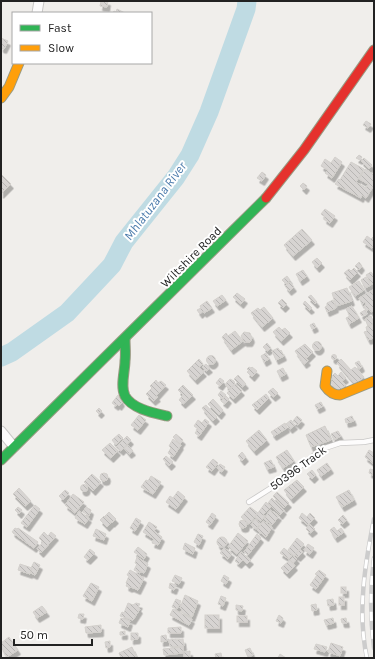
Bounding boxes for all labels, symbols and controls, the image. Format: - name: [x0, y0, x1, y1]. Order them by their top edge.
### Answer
- legend: [12, 12, 152, 64]
- text: Fast: [48, 21, 72, 35]
- text: Slow: [48, 41, 74, 55]
- water label: Mhlatuzana River: [121, 159, 190, 243]
- street label: Wiltshire Road: [158, 224, 224, 290]
- street label: 50396 Track: [267, 443, 329, 493]
- scale bar: [14, 621, 92, 647]
- text: 50 m: [20, 628, 48, 642]

